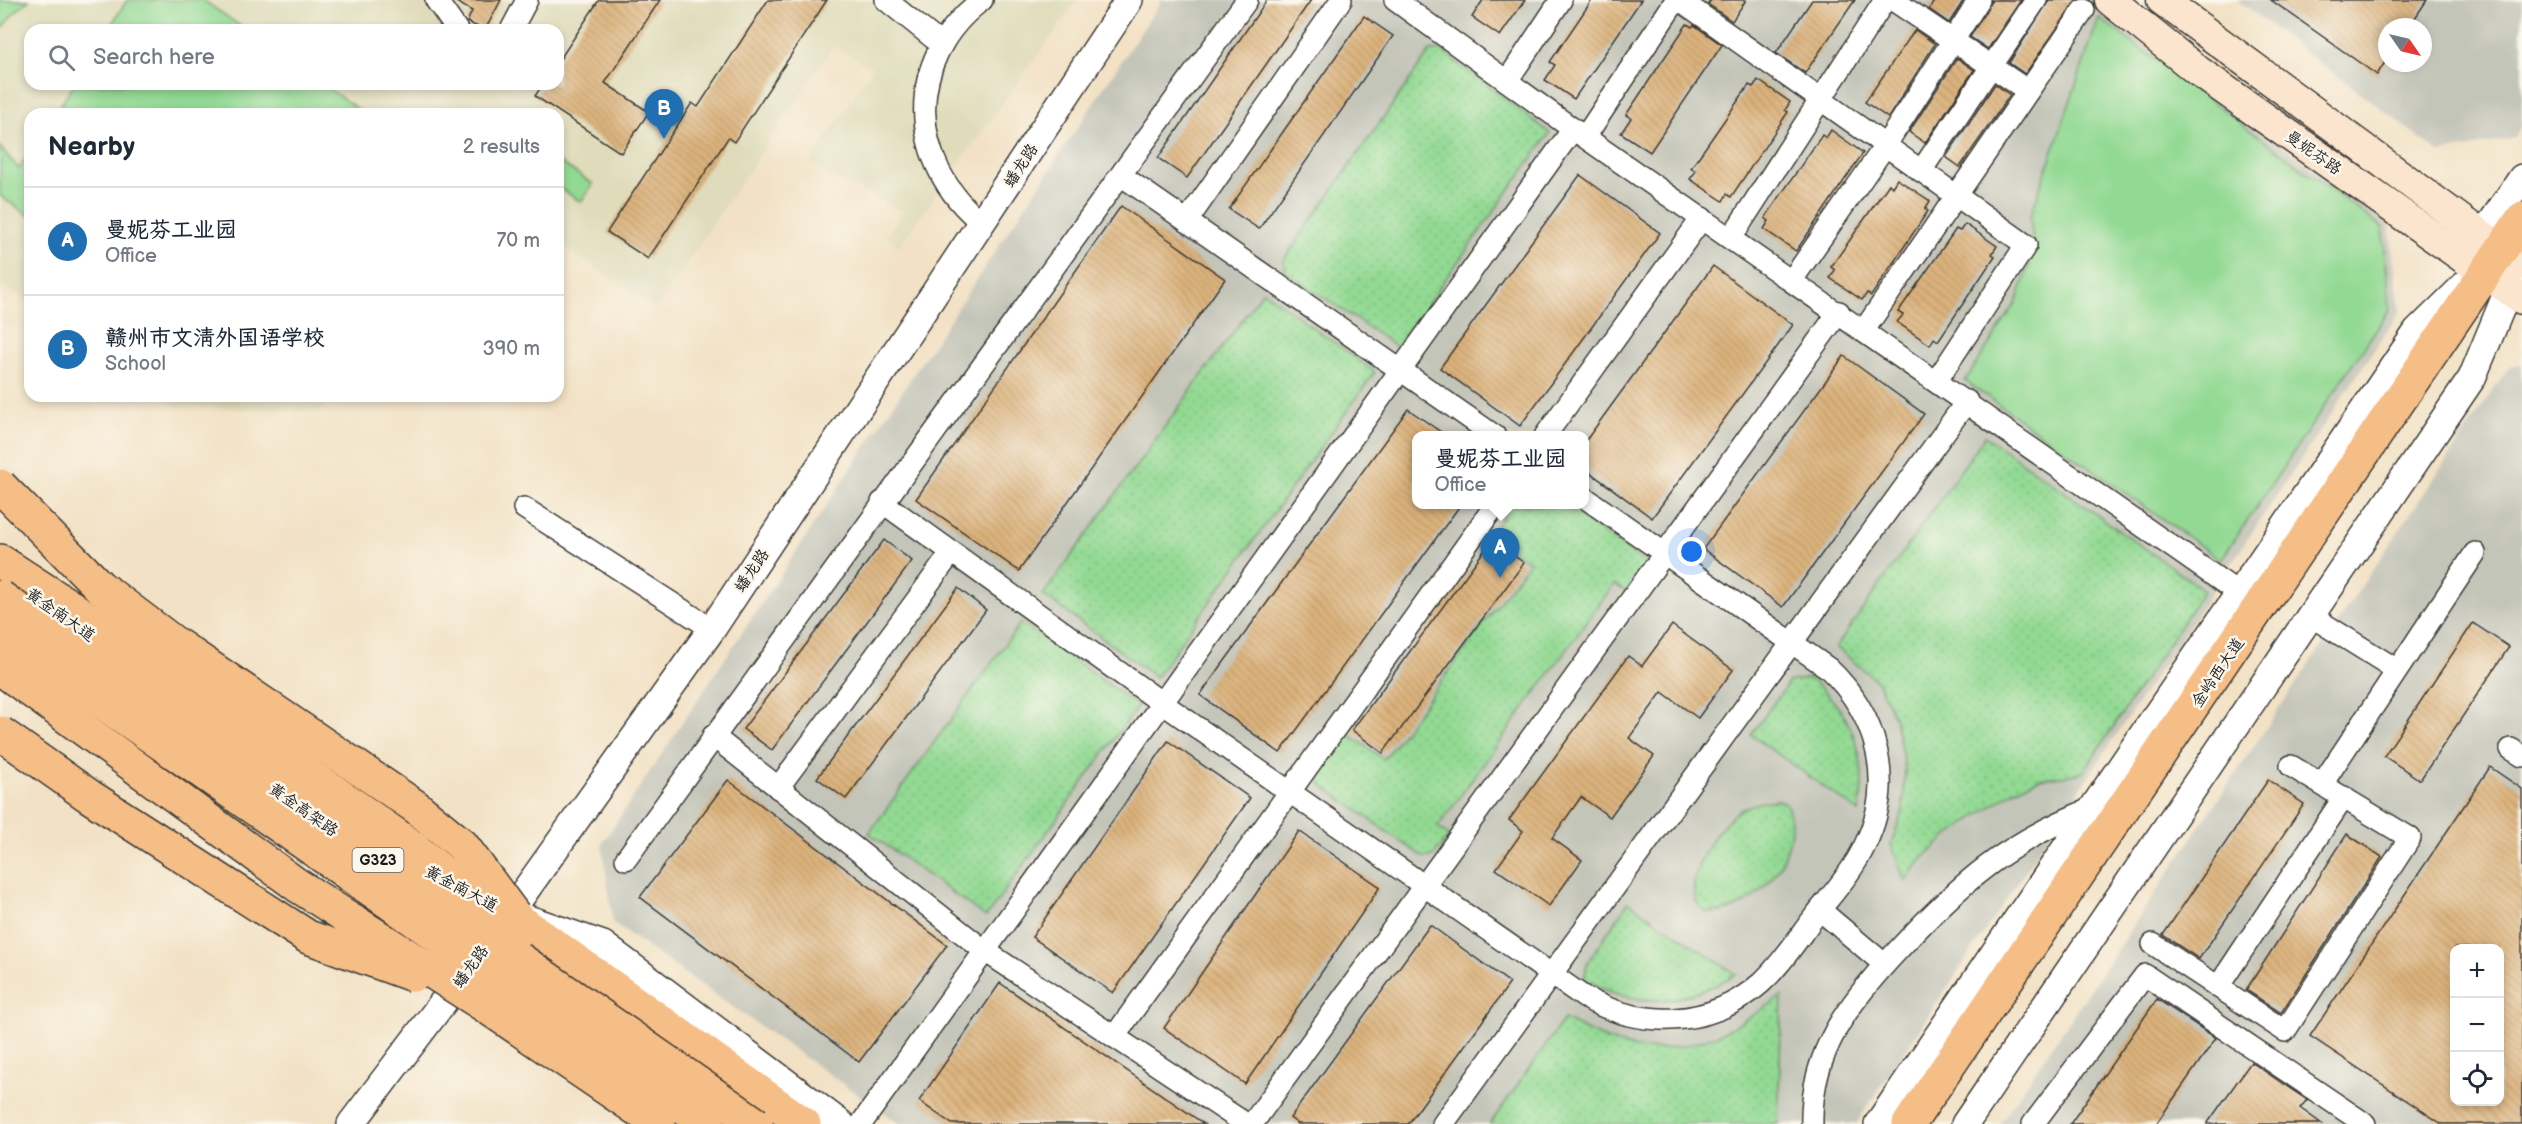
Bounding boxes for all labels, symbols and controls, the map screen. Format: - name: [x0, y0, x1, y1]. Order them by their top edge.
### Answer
- north arrow: [2378, 18, 2432, 72]
- search box: [24, 24, 564, 90]
- icon: search: [45, 41, 78, 74]
- text: Search here: [93, 44, 215, 71]
- pin: B: [644, 90, 684, 139]
- street label: 曼妮芬路: [2281, 127, 2345, 179]
- text: Nearby: [48, 132, 135, 163]
- text: 2 results: [463, 135, 540, 159]
- street label: 蟠龙路: [1000, 141, 1042, 191]
- text: 曼妮芬工业园: [105, 217, 237, 244]
- text: A: [61, 229, 74, 253]
- text: 70 m: [496, 229, 540, 253]
- text: Office: [105, 244, 157, 268]
- text: 赣州市文清外国语学校: [105, 325, 325, 352]
- text: B: [60, 337, 75, 361]
- text: 390 m: [482, 337, 540, 361]
- text: School: [105, 352, 166, 376]
- popup: [1412, 431, 1589, 509]
- text: 曼妮芬工业园: [1434, 446, 1567, 473]
- text: Office: [1434, 473, 1486, 497]
- pin: A: [1480, 528, 1520, 578]
- your location: [1677, 537, 1706, 566]
- street label: 蟠龙路: [731, 546, 774, 596]
- street label: 黄金南大道: [22, 584, 98, 646]
- street label: 金岭西大道: [2188, 634, 2248, 711]
- street label: 黄金高架路: [265, 779, 341, 841]
- road number: G323: [352, 848, 404, 872]
- street label: 黄金南大道: [422, 862, 501, 916]
- street label: 蟠龙路: [449, 942, 493, 992]
- map controls: [2450, 944, 2504, 1106]
- button: +: [2450, 944, 2504, 998]
- button: −: [2450, 998, 2504, 1052]
- button: locate: [2450, 1052, 2504, 1106]

